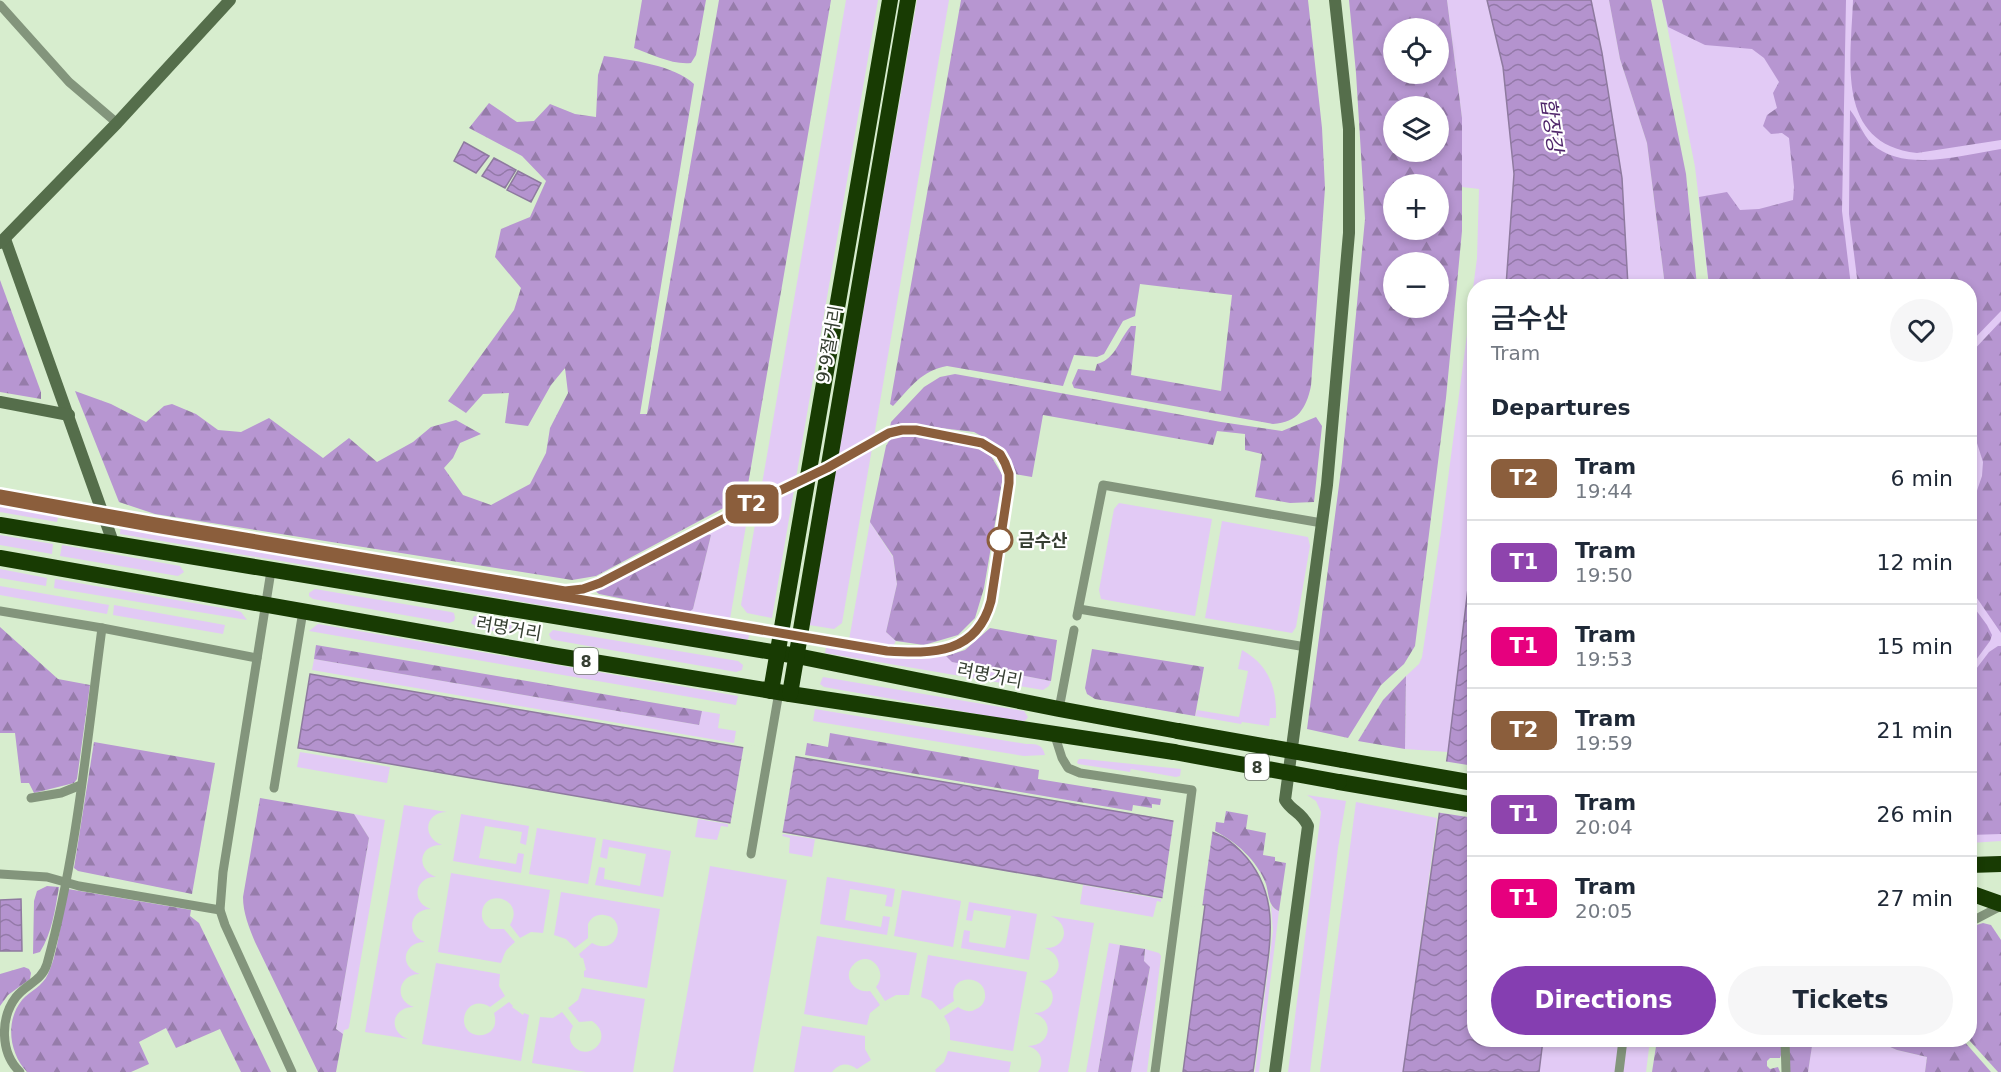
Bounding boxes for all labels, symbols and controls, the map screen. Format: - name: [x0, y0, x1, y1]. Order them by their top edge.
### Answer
- map controls: [1383, 18, 1449, 318]
- button: locate: [1383, 18, 1449, 84]
- button: layers: [1383, 96, 1449, 162]
- water label: 합장강: [1536, 96, 1568, 157]
- button: +: [1383, 174, 1449, 240]
- button: −: [1383, 252, 1449, 318]
- button: heart: [1890, 299, 1953, 362]
- text: 금수산: [1491, 302, 1568, 335]
- street label: 9·9절거리: [812, 304, 846, 384]
- text: Tram: [1491, 341, 1540, 365]
- text: Departures: [1491, 395, 1631, 420]
- text: Tram: [1575, 454, 1636, 479]
- text: T2: [1510, 466, 1538, 490]
- text: 6 min: [1891, 466, 1953, 491]
- text: 19:44: [1575, 479, 1633, 503]
- line badge: T2: [725, 484, 779, 524]
- text: T2: [738, 492, 766, 516]
- marker: 금수산: [987, 527, 1013, 553]
- place label: 금수산: [1018, 530, 1068, 551]
- text: Tram: [1575, 538, 1636, 563]
- text: T1: [1510, 550, 1538, 574]
- text: 12 min: [1877, 550, 1953, 575]
- text: 19:50: [1575, 563, 1633, 587]
- street label: 려명거리: [475, 612, 543, 644]
- text: Tram: [1575, 622, 1636, 647]
- text: T1: [1510, 634, 1538, 658]
- text: 15 min: [1877, 634, 1953, 659]
- text: 19:53: [1575, 647, 1633, 671]
- road number: 8: [574, 648, 598, 674]
- street label: 려명거리: [955, 658, 1025, 692]
- text: Tram: [1575, 706, 1636, 731]
- text: T2: [1510, 718, 1538, 742]
- text: 21 min: [1877, 718, 1953, 743]
- text: 19:59: [1575, 731, 1633, 755]
- road number: 8: [1245, 754, 1269, 780]
- text: Tram: [1575, 790, 1636, 815]
- text: T1: [1510, 802, 1538, 826]
- text: 26 min: [1877, 802, 1953, 827]
- text: 20:04: [1575, 815, 1633, 839]
- text: Tram: [1575, 874, 1636, 899]
- text: T1: [1510, 886, 1538, 910]
- text: 27 min: [1877, 886, 1953, 911]
- text: 20:05: [1575, 899, 1633, 923]
- button: Directions: [1491, 966, 1716, 1035]
- button: Tickets: [1728, 966, 1953, 1035]

